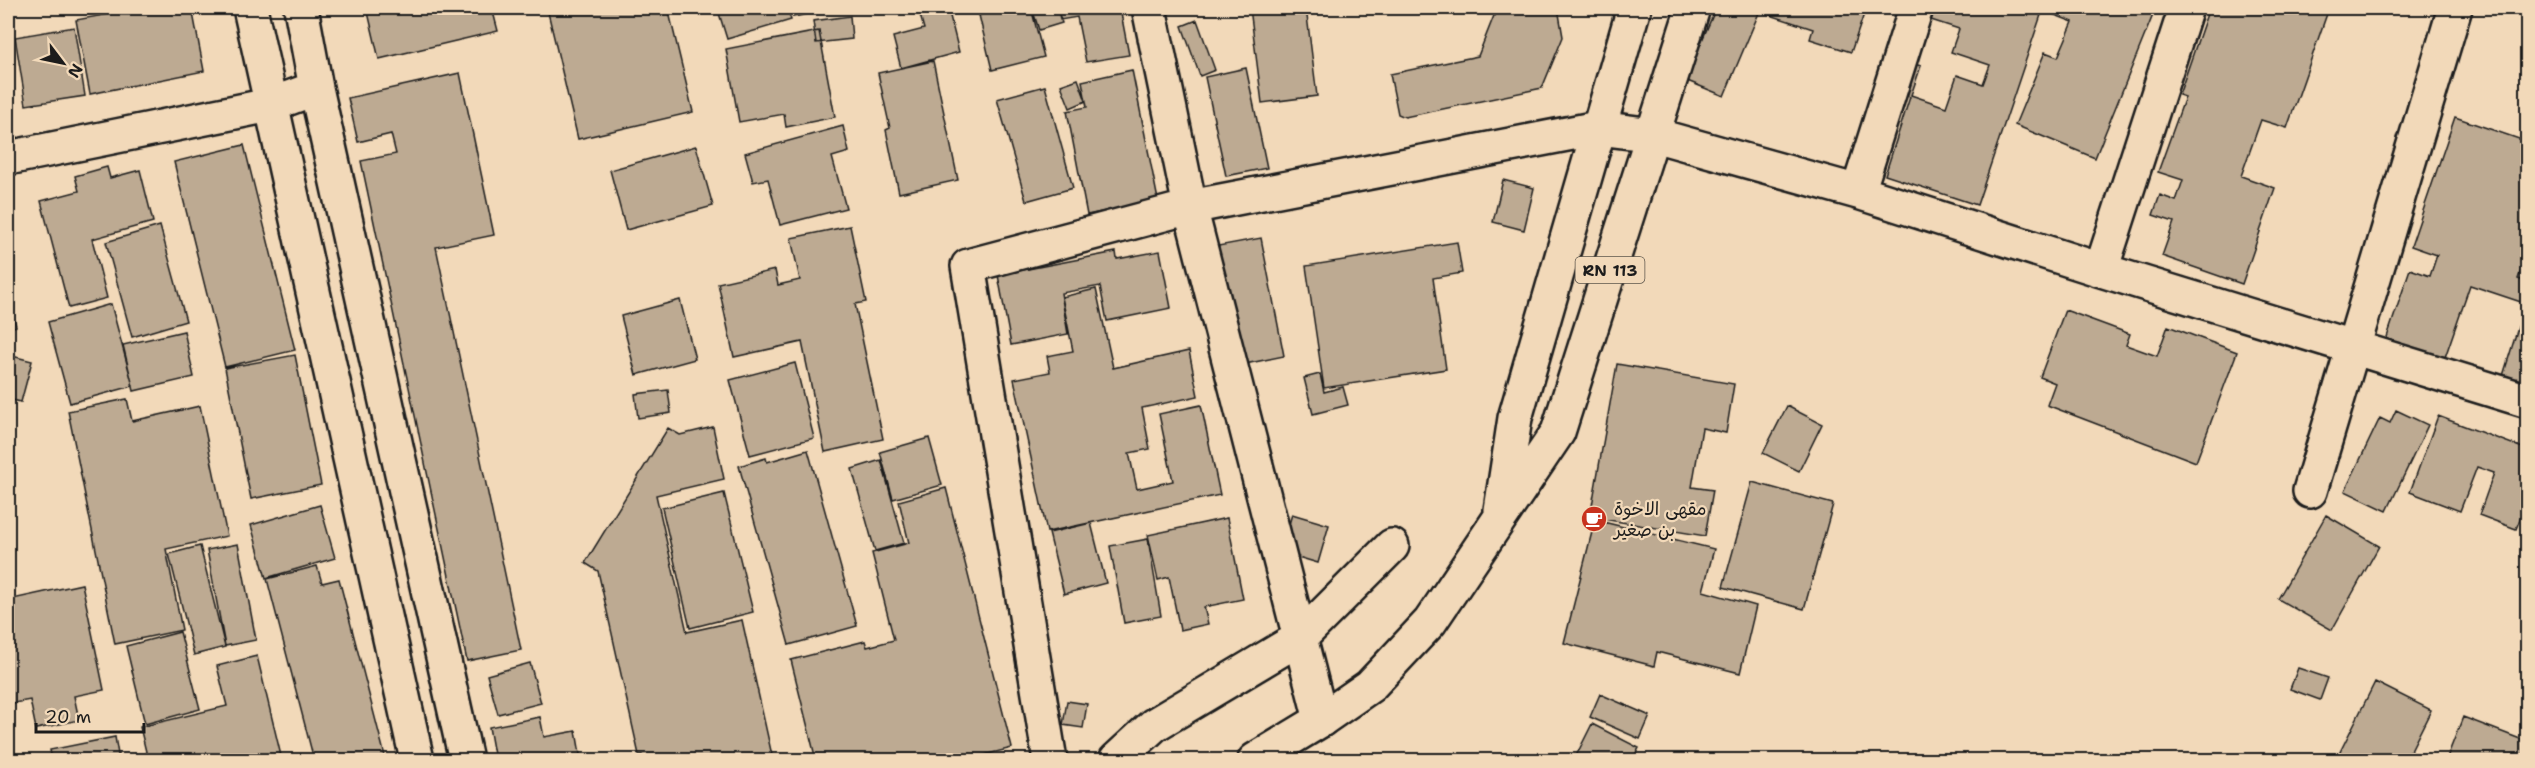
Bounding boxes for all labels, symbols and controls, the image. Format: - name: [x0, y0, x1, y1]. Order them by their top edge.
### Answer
- north arrow: [33, 33, 93, 93]
- text: N: [63, 60, 88, 82]
- road number: RN 113: [1576, 257, 1644, 283]
- place label: مقهی الاخوة بن صغير: [1612, 497, 1706, 542]
- cafe icon: مقهی الاخوة بن صغير: [1579, 504, 1609, 534]
- scale bar: [36, 696, 144, 734]
- text: 20 m: [45, 705, 91, 729]

